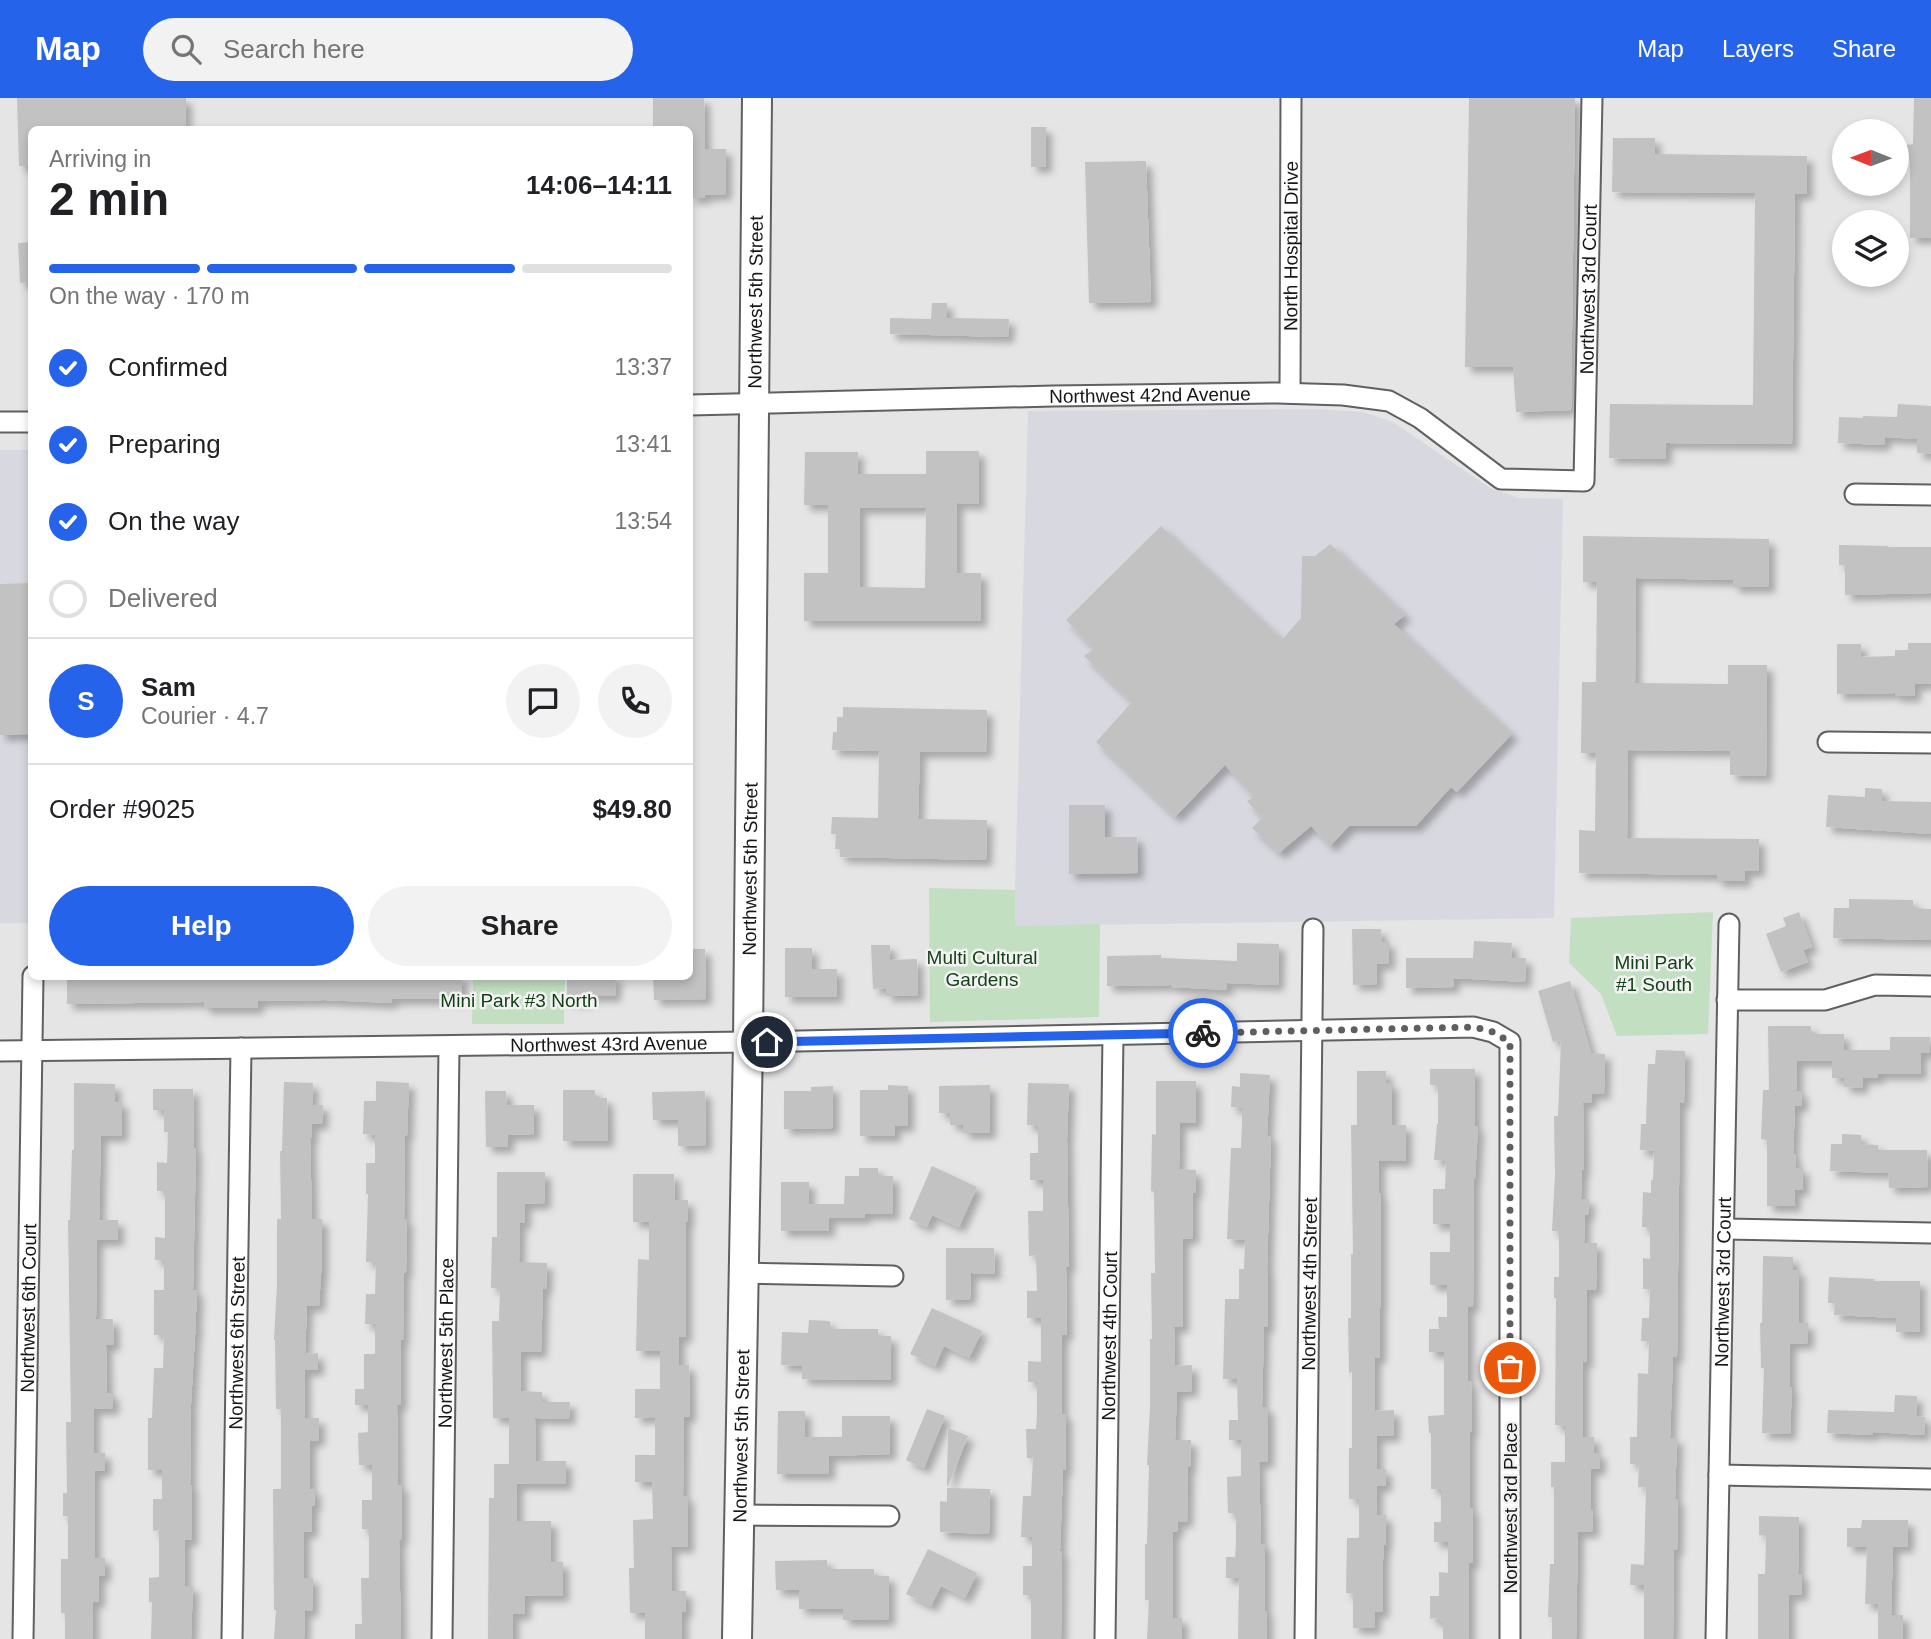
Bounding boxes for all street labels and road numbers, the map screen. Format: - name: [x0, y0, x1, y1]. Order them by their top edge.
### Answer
- street label: North Hospital Drive: [1280, 161, 1302, 331]
- street label: Northwest 3rd Court: [1576, 203, 1601, 375]
- street label: Northwest 5th Street: [744, 215, 767, 389]
- street label: Northwest 42nd Avenue: [1049, 383, 1251, 407]
- street label: Northwest 5th Street: [739, 782, 761, 956]
- street label: Northwest 43rd Avenue: [510, 1032, 708, 1056]
- street label: Northwest 3rd Court: [1711, 1196, 1735, 1367]
- street label: Northwest 4th Street: [1298, 1197, 1321, 1371]
- street label: Northwest 6th Court: [17, 1223, 40, 1393]
- street label: Northwest 4th Court: [1098, 1251, 1121, 1421]
- street label: Northwest 6th Street: [225, 1256, 249, 1430]
- street label: Northwest 5th Place: [434, 1258, 457, 1428]
- street label: Northwest 5th Street: [729, 1348, 753, 1523]
- street label: Northwest 3rd Place: [1500, 1422, 1521, 1594]

